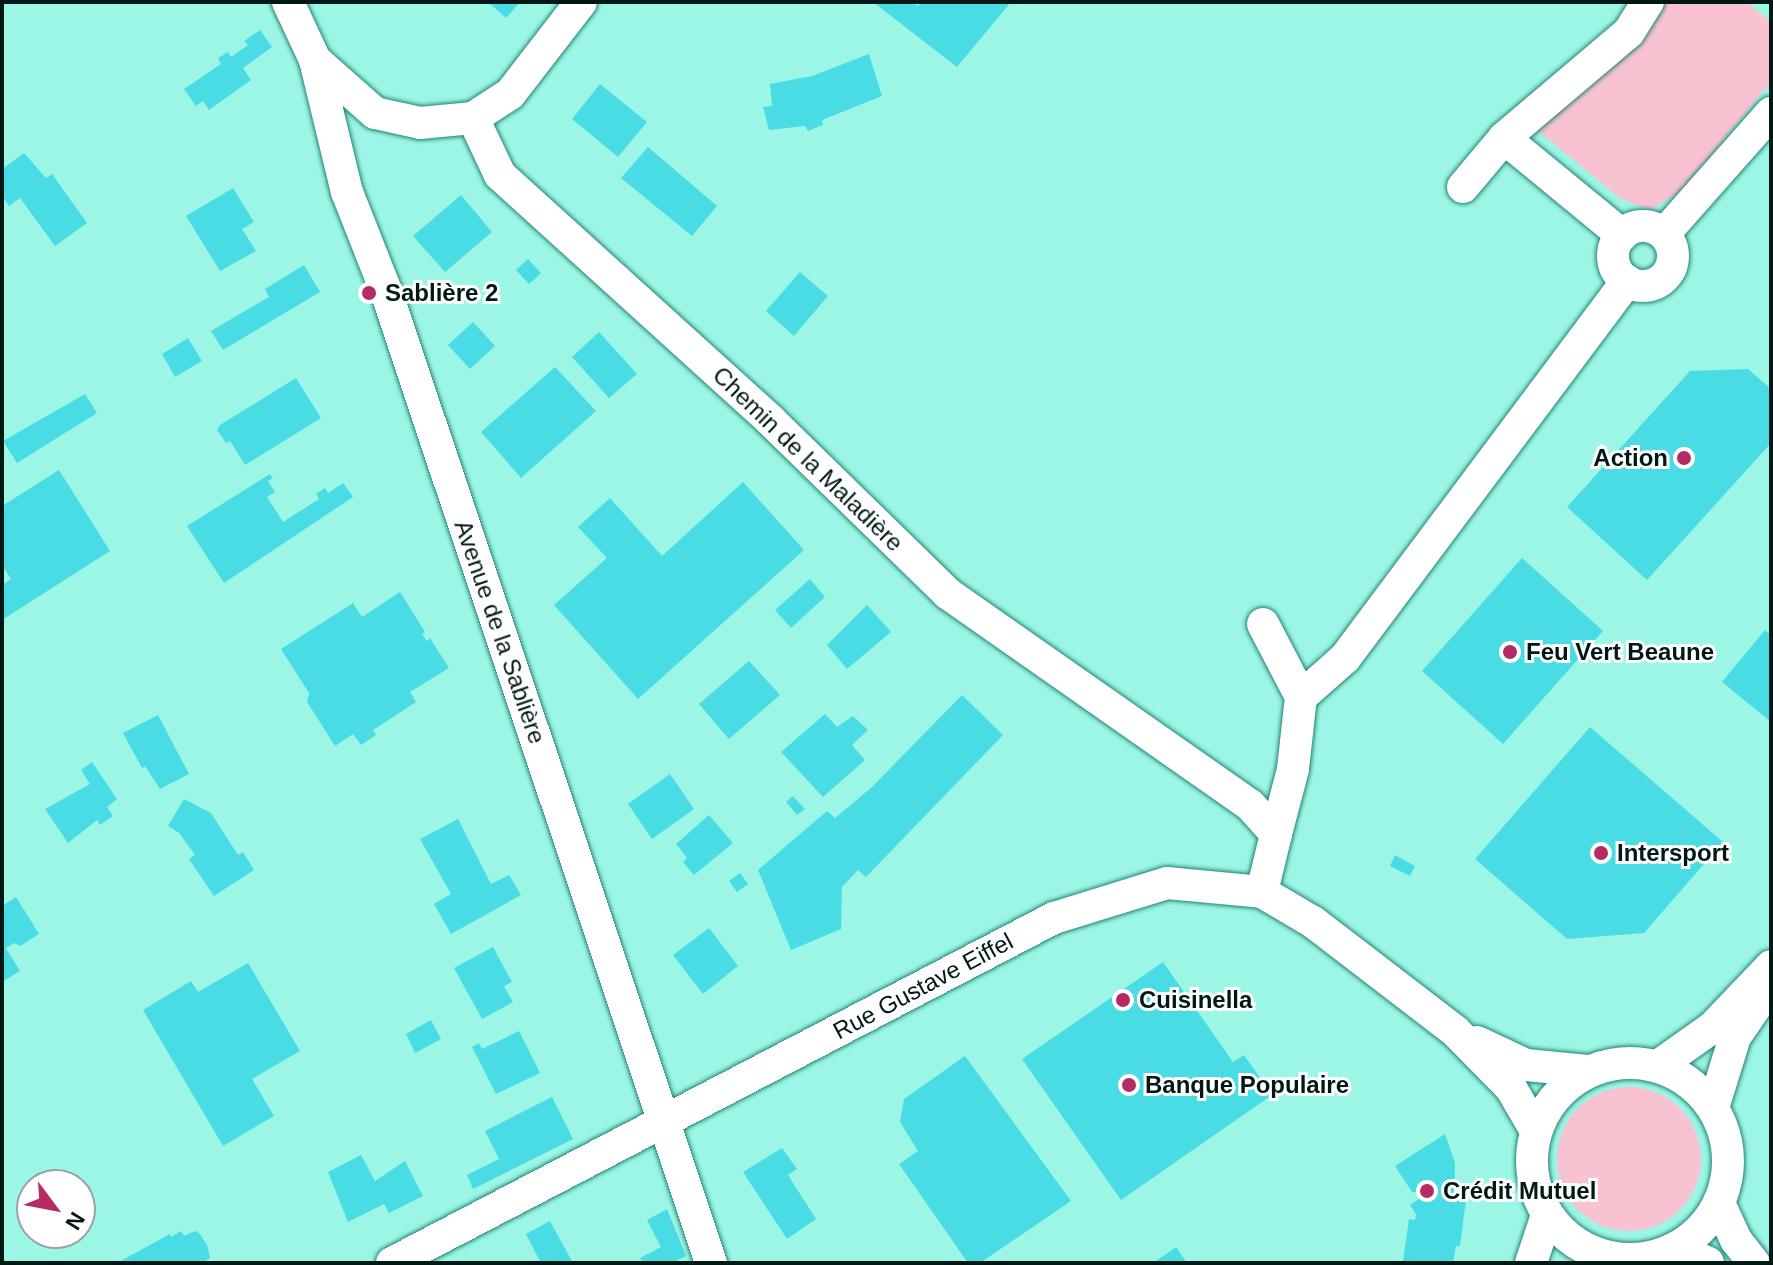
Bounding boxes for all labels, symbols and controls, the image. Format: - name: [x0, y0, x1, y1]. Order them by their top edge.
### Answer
- place label: Sablière 2: [385, 279, 498, 307]
- marker: Sablière 2: [360, 284, 378, 302]
- street label: Chemin de la Maladière: [707, 361, 909, 557]
- place label: Action: [1593, 444, 1668, 472]
- marker: Action: [1675, 449, 1693, 467]
- street label: Avenue de la Sablière: [448, 516, 552, 748]
- place label: Feu Vert Beaune: [1526, 638, 1714, 666]
- marker: Feu Vert Beaune: [1501, 643, 1519, 661]
- place label: Intersport: [1617, 839, 1729, 867]
- marker: Intersport: [1592, 844, 1610, 862]
- street label: Rue Gustave Eiffel: [828, 926, 1018, 1046]
- place label: Cuisinella: [1139, 986, 1252, 1014]
- marker: Cuisinella: [1114, 991, 1132, 1009]
- place label: Banque Populaire: [1145, 1071, 1349, 1099]
- marker: Banque Populaire: [1120, 1076, 1138, 1094]
- north arrow: [16, 1169, 96, 1249]
- place label: Crédit Mutuel: [1443, 1177, 1596, 1205]
- marker: Crédit Mutuel: [1418, 1182, 1436, 1200]
- text: N: [60, 1208, 90, 1234]

